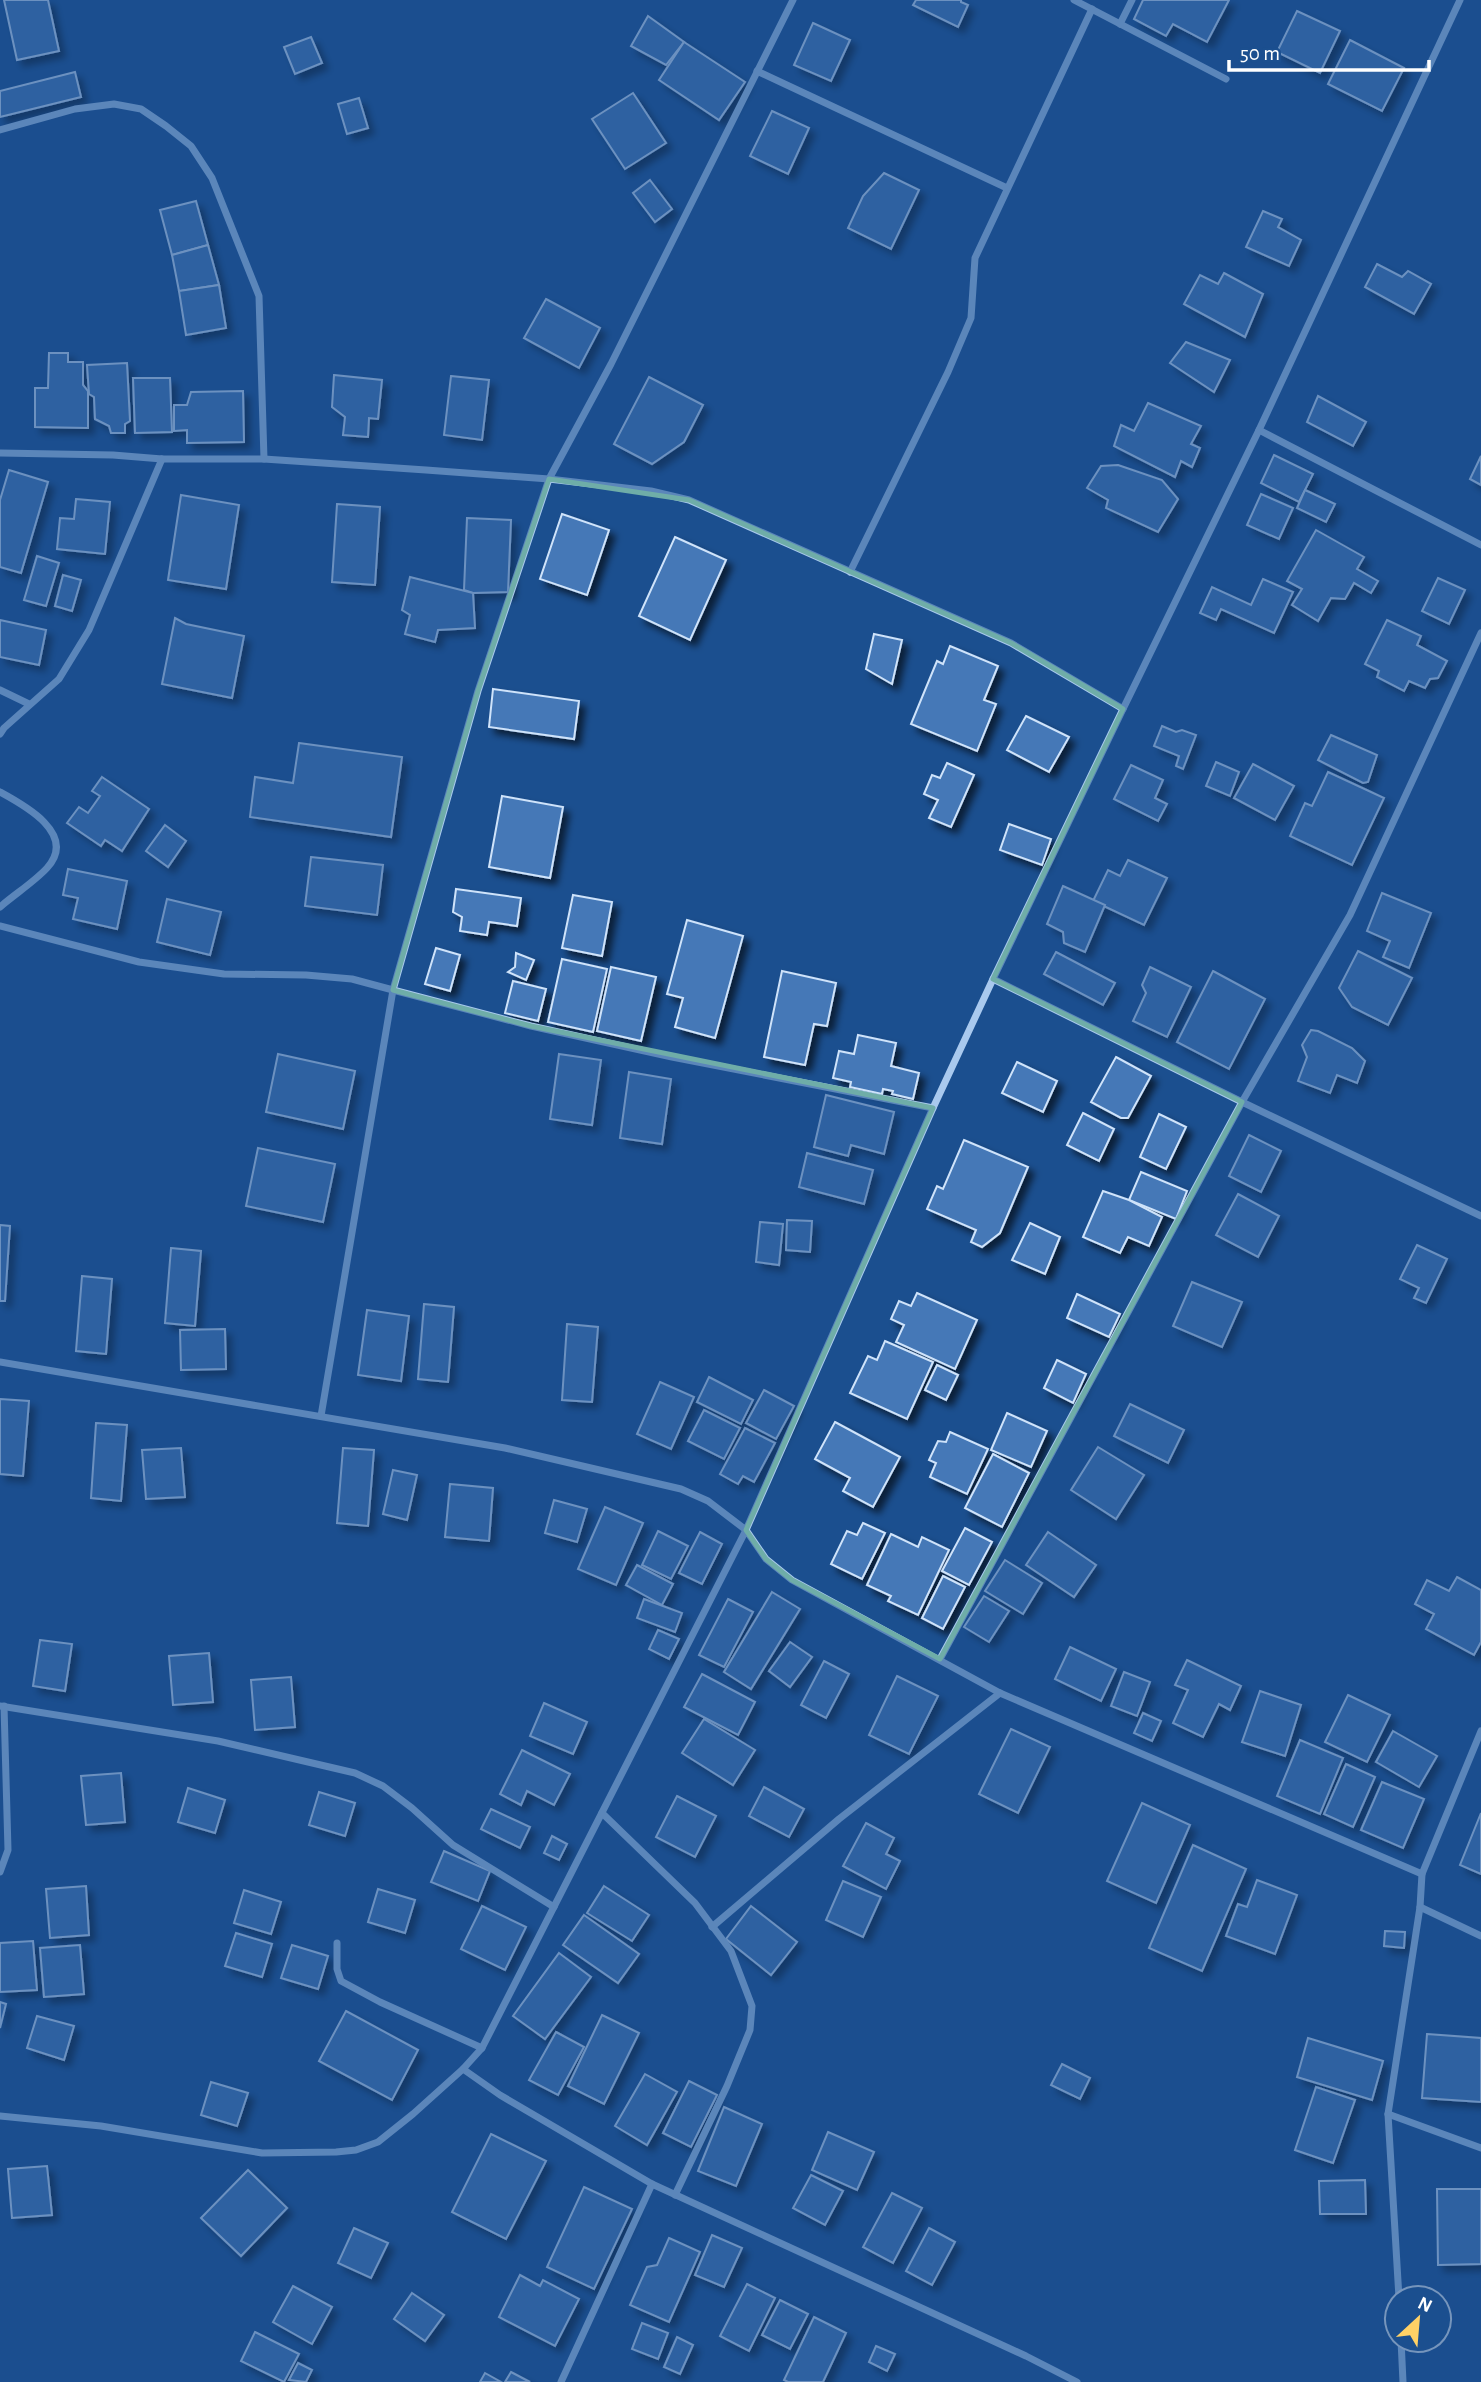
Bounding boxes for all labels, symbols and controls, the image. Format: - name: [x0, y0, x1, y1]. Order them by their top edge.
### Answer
- scale bar: [1229, 28, 1428, 72]
- text: 50 m: [1240, 43, 1280, 64]
- north arrow: [1383, 2284, 1453, 2354]
- text: N: [1415, 2294, 1435, 2317]

